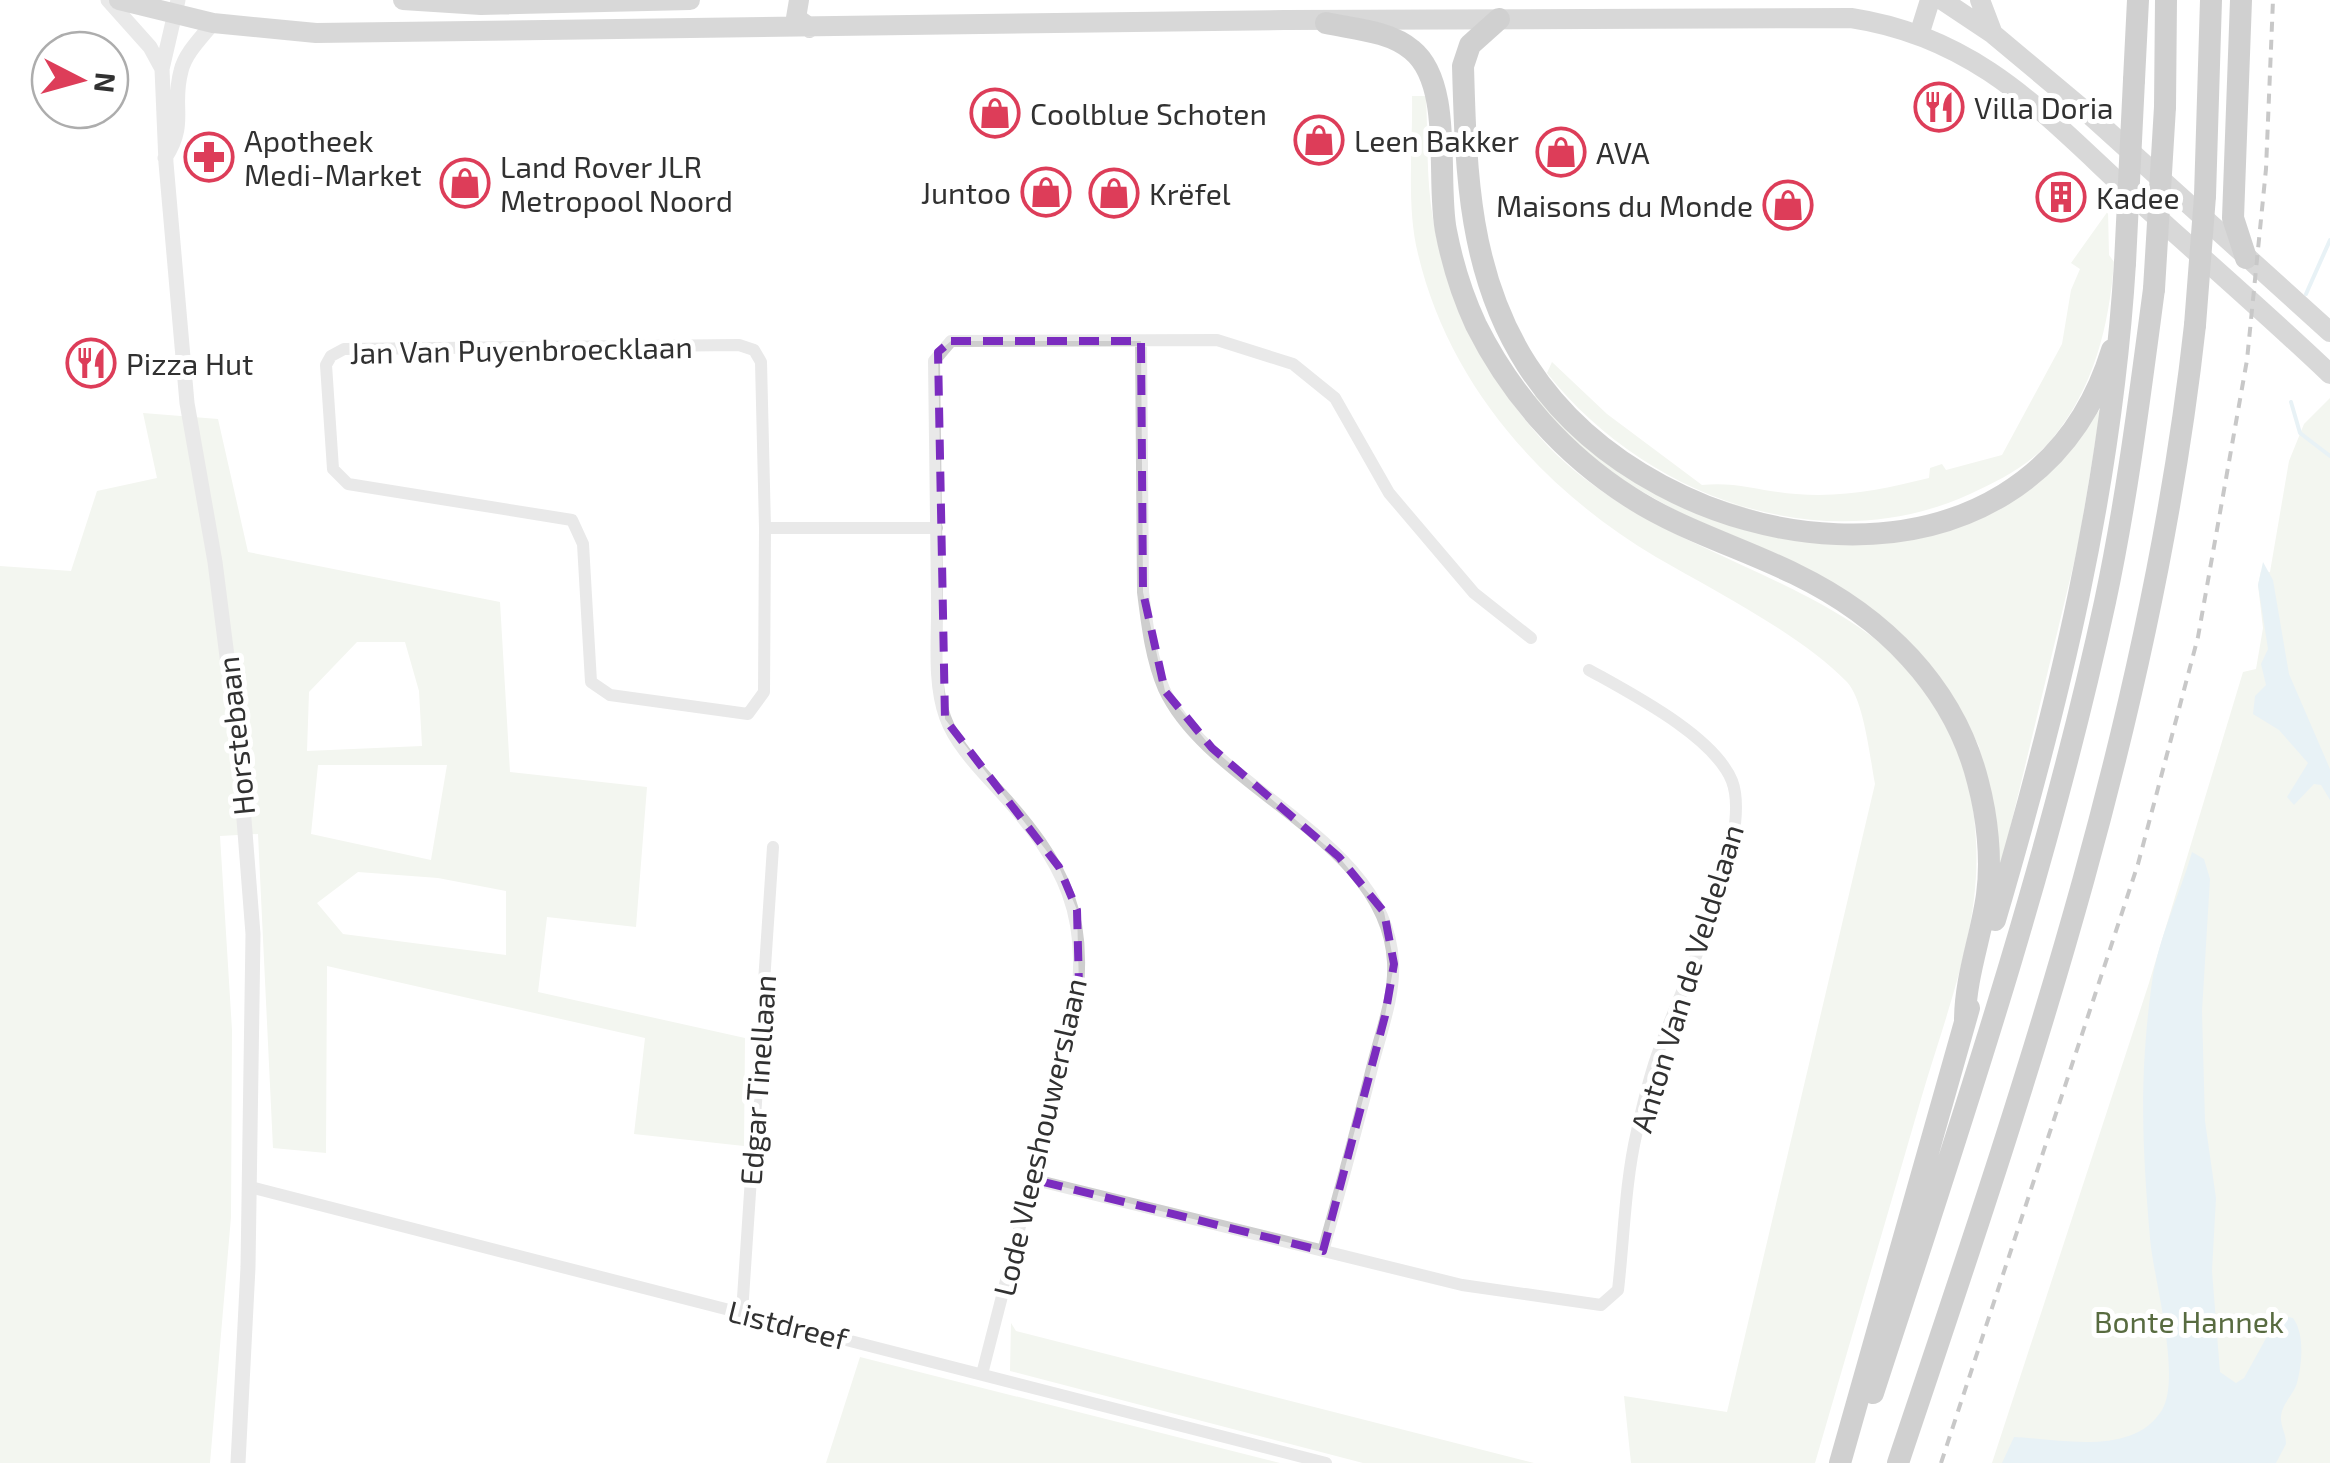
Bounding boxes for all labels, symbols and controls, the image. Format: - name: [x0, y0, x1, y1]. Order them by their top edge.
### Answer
- north arrow: [30, 30, 130, 130]
- text: N: [88, 71, 124, 95]
- restaurant icon: Villa Doria: [1913, 81, 1965, 133]
- shop icon: Coolblue Schoten: [969, 87, 1021, 139]
- place label: Villa Doria: [1974, 89, 2114, 125]
- place label: Coolblue Schoten: [1030, 95, 1267, 131]
- shop icon: Leen Bakker: [1293, 114, 1345, 166]
- place label: Apotheek Medi-Market: [244, 122, 422, 192]
- place label: Leen Bakker: [1354, 122, 1519, 158]
- shop icon: AVA: [1535, 126, 1587, 178]
- pharmacy icon: Apotheek Medi-Market: [183, 131, 235, 183]
- place label: AVA: [1596, 134, 1650, 170]
- place label: Land Rover JLR Metropool Noord: [500, 148, 733, 218]
- shop icon: Land Rover JLR Metropool Noord: [439, 157, 491, 209]
- shop icon: Juntoo: [1020, 166, 1072, 218]
- shop icon: Krëfel: [1088, 167, 1140, 219]
- building icon: Kadee: [2035, 171, 2087, 223]
- place label: Juntoo: [921, 174, 1011, 210]
- place label: Krëfel: [1149, 175, 1231, 211]
- shop icon: Maisons du Monde: [1762, 179, 1814, 231]
- place label: Kadee: [2096, 179, 2180, 215]
- place label: Maisons du Monde: [1496, 187, 1753, 223]
- street label: Jan Van Puyenbroecklaan: [349, 328, 693, 370]
- restaurant icon: Pizza Hut: [65, 337, 117, 389]
- place label: Pizza Hut: [126, 345, 253, 381]
- street label: Horstebaan: [209, 655, 261, 817]
- street label: Anton Van de Veldelaan: [1622, 820, 1750, 1136]
- street label: Edgar Tinellaan: [732, 973, 782, 1187]
- street label: Lode Vleeshouwerslaan: [985, 975, 1093, 1299]
- street label: Listdreef: [724, 1292, 852, 1356]
- park label: Bonte Hannek: [2094, 1303, 2284, 1339]

